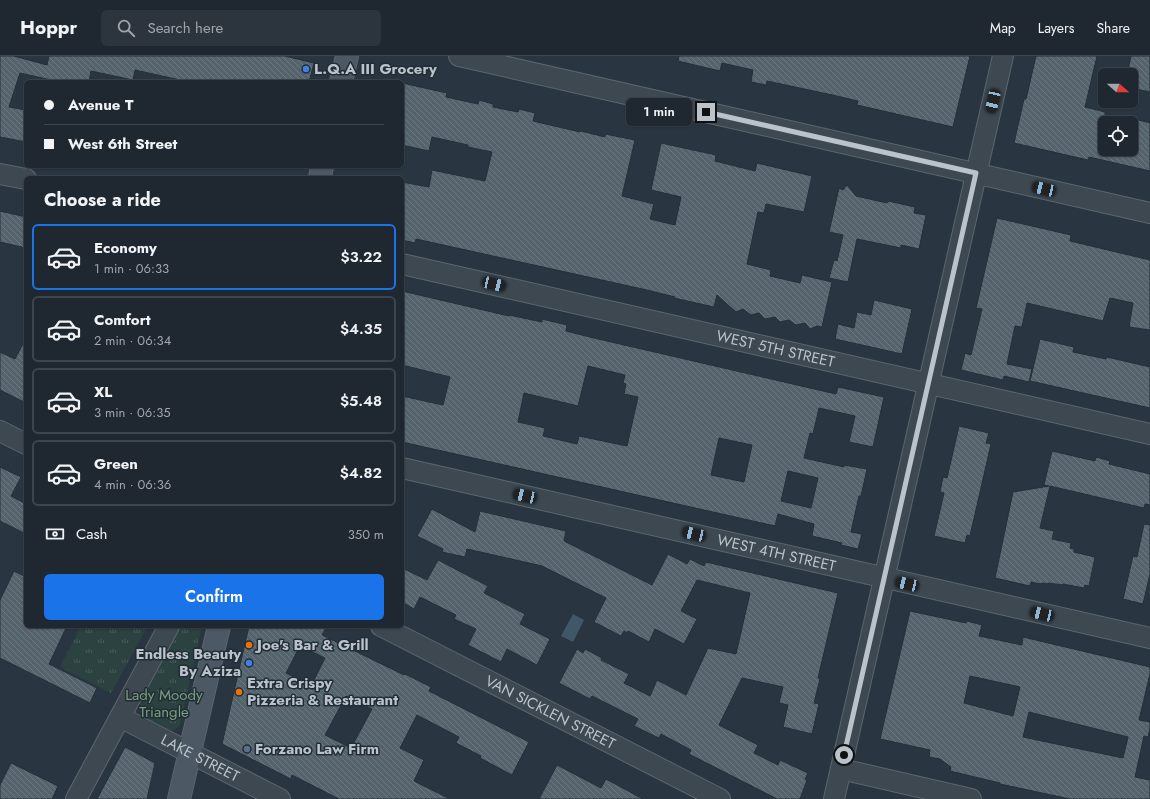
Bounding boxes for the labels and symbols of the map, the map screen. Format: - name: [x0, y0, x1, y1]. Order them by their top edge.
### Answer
- place label: L.Q.A III Grocery: [314, 58, 437, 80]
- marker: L.Q.A III Grocery: [301, 64, 311, 74]
- north arrow: [1098, 68, 1138, 108]
- car: [984, 88, 1002, 114]
- callout: 1 min: [626, 98, 692, 126]
- route end: [697, 103, 715, 121]
- car: [1031, 180, 1057, 198]
- car: [481, 275, 507, 293]
- street label: WEST 5TH STREET: [714, 325, 837, 373]
- car: [512, 487, 538, 505]
- car: [681, 525, 707, 543]
- street label: WEST 4TH STREET: [715, 529, 838, 577]
- car: [894, 575, 920, 593]
- car: [1029, 605, 1055, 623]
- place label: Joe's Bar & Grill: [254, 634, 369, 656]
- marker: Joe's Bar & Grill: [244, 640, 254, 650]
- place label: Endless Beauty By Aziza: [135, 643, 241, 682]
- marker: Endless Beauty By Aziza: [244, 658, 254, 668]
- street label: VAN SICKLEN STREET: [481, 670, 619, 755]
- place label: Extra Crispy Pizzeria & Restaurant: [247, 672, 398, 711]
- park label: Lady Moody Triangle: [125, 684, 203, 723]
- marker: Extra Crispy Pizzeria & Restaurant: [234, 687, 244, 697]
- street label: LAKE STREET: [157, 729, 243, 787]
- place label: Forzano Law Firm: [255, 738, 379, 760]
- marker: Forzano Law Firm: [242, 744, 252, 754]
- route start: [835, 746, 853, 764]

